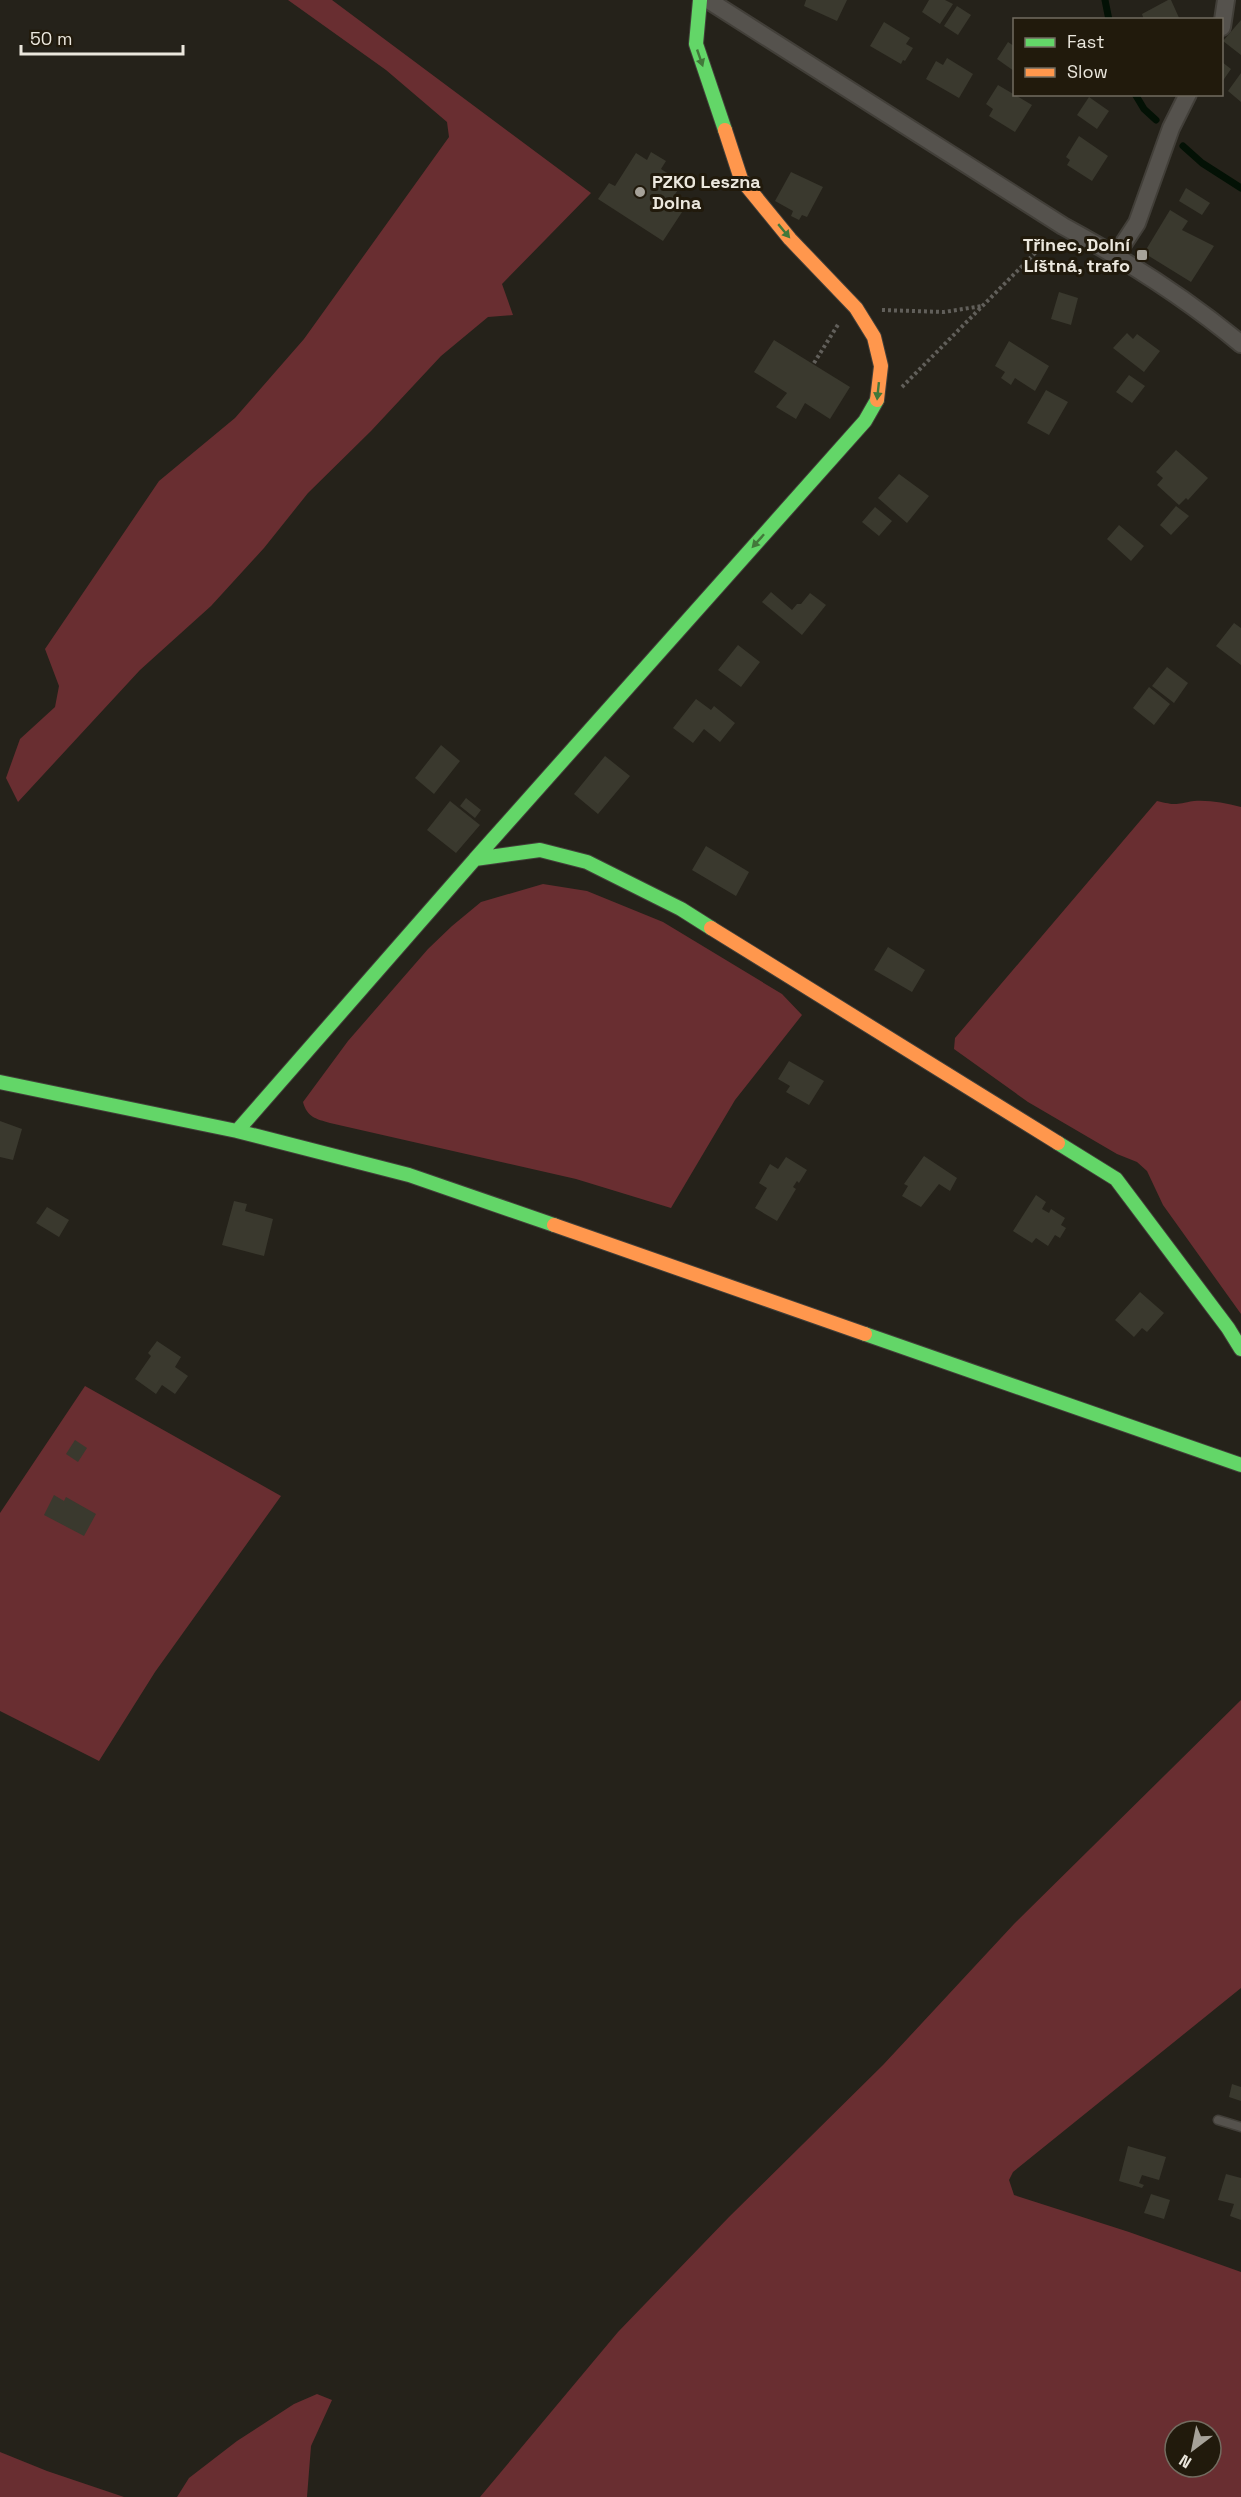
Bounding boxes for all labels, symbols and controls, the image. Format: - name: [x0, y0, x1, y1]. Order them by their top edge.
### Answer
- scale bar: [21, 18, 183, 56]
- legend: [1013, 18, 1223, 96]
- text: 50 m: [30, 27, 72, 50]
- text: Fast: [1067, 30, 1104, 53]
- one-way arrow: [696, 49, 706, 67]
- text: Slow: [1067, 60, 1108, 83]
- place label: PZKO Leszna Dolna: [652, 170, 761, 214]
- marker: PZKO Leszna Dolna: [633, 185, 647, 199]
- one-way arrow: [777, 223, 790, 239]
- place label: Třinec, Dolní Líštná, trafo: [1023, 233, 1130, 277]
- marker: Třinec, Dolní Líštná, trafo: [1135, 248, 1149, 262]
- one-way arrow: [874, 381, 883, 400]
- one-way arrow: [751, 534, 765, 549]
- north arrow: [1163, 2419, 1223, 2479]
- text: N: [1175, 2450, 1195, 2473]

